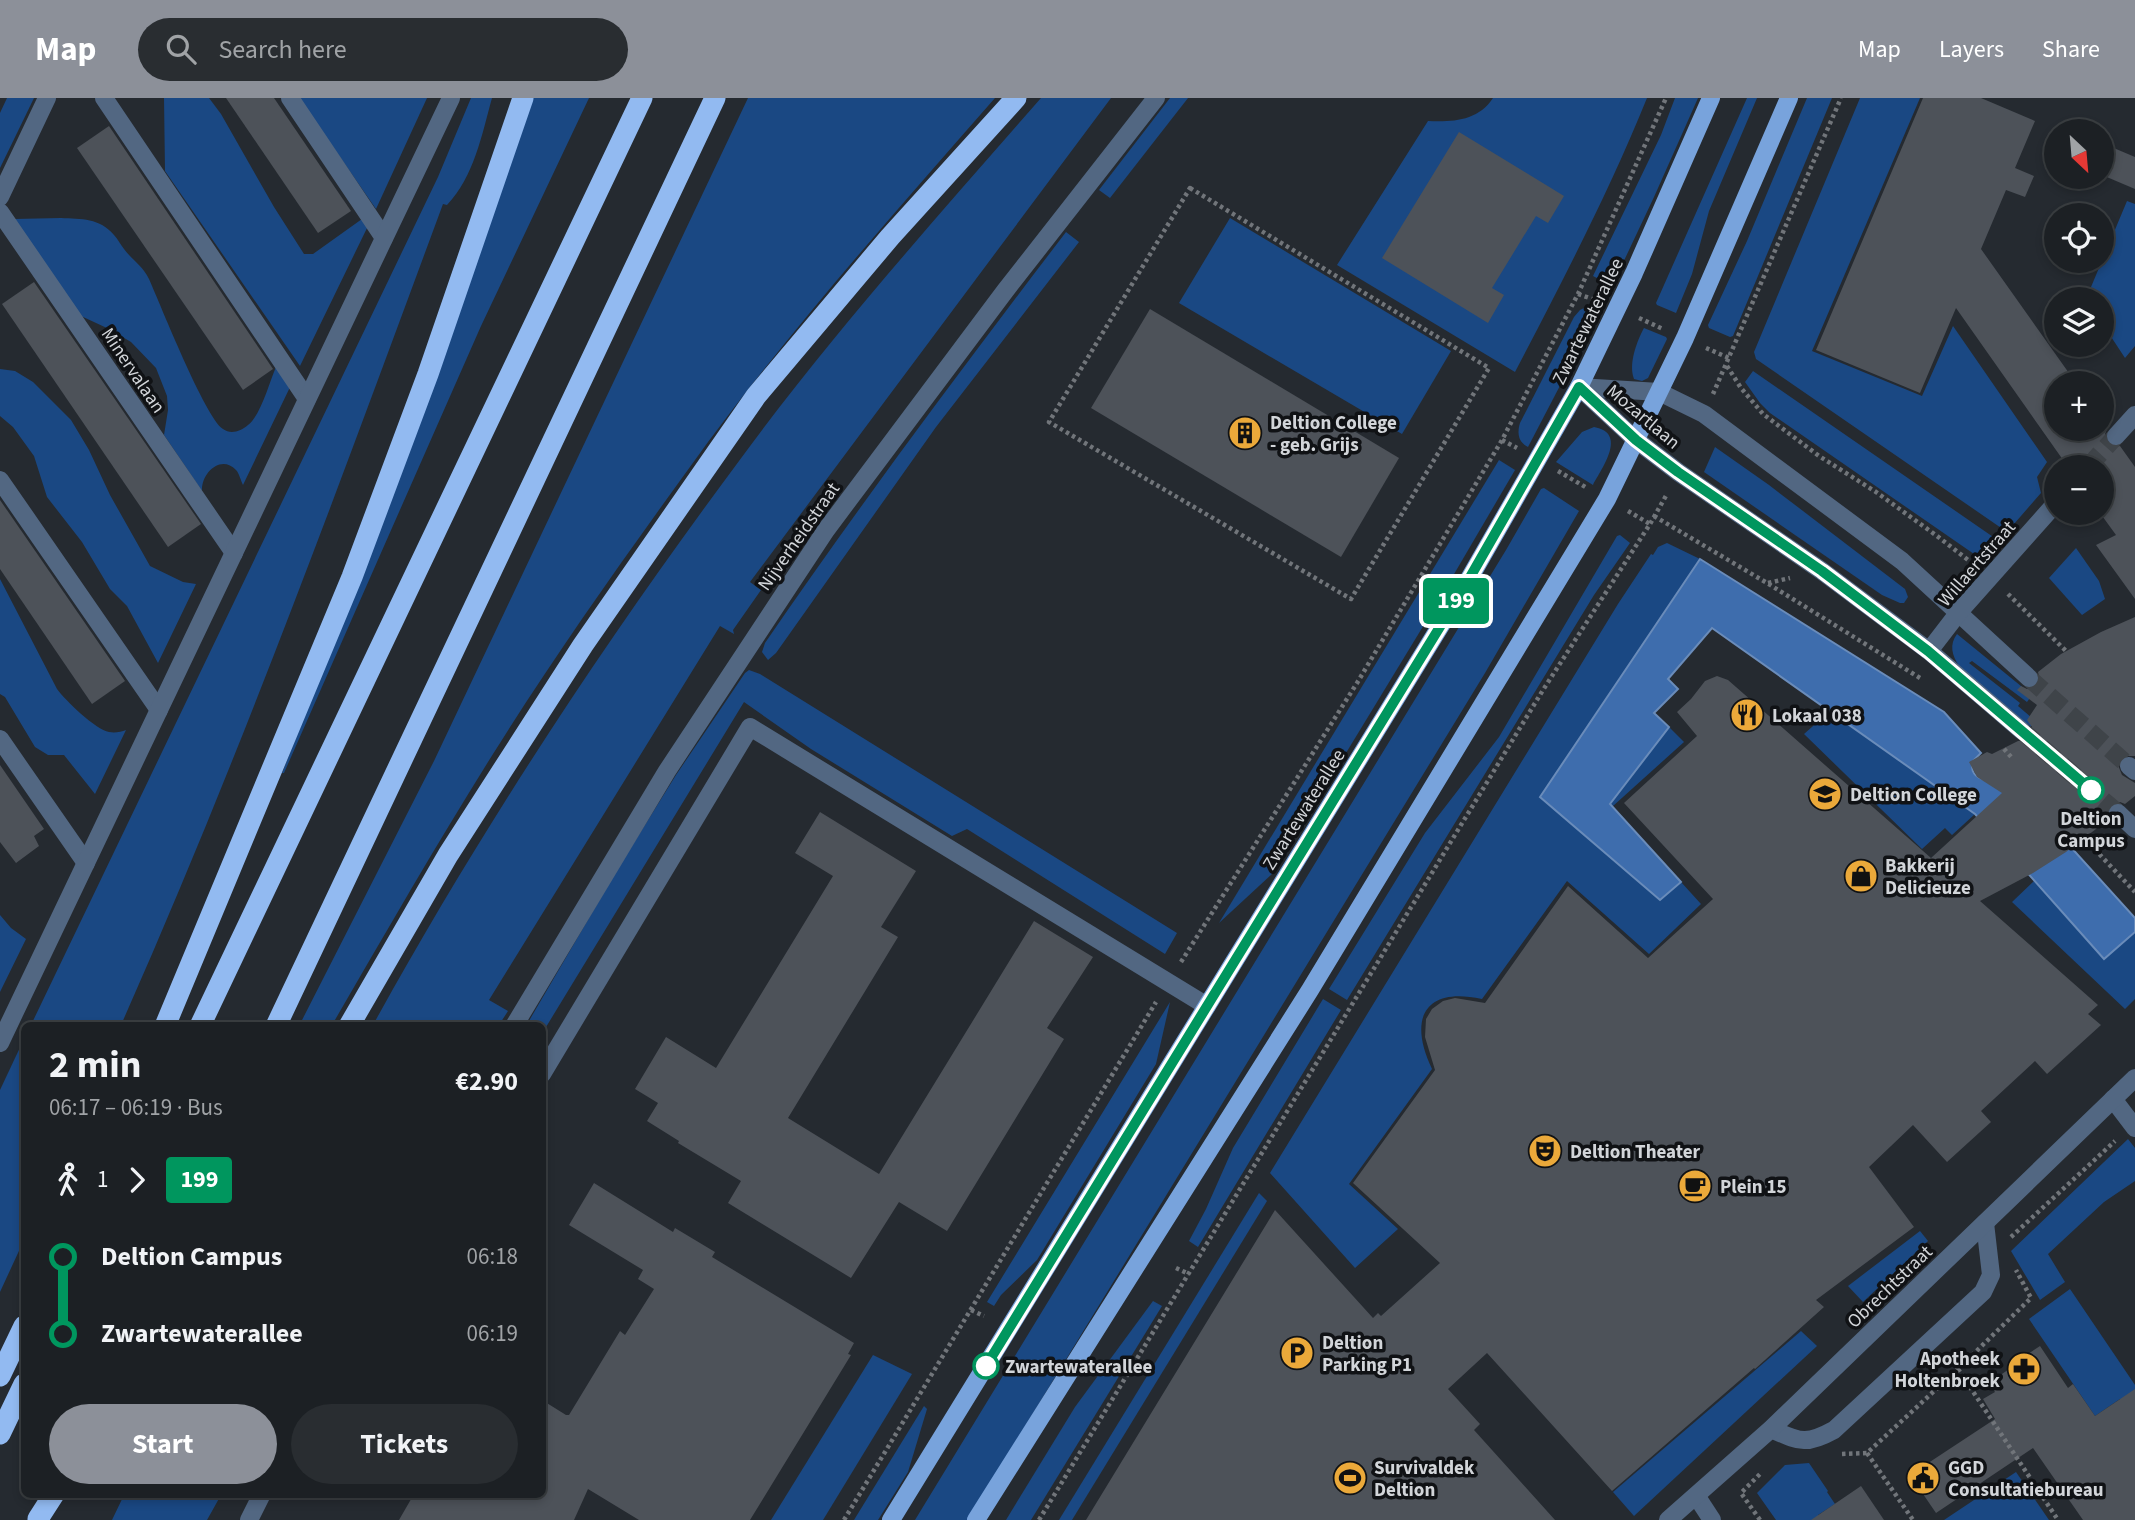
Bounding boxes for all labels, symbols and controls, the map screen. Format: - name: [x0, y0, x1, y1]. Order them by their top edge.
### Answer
- search box: [138, 18, 628, 81]
- text: Map: [35, 26, 96, 73]
- icon: search: [162, 30, 200, 68]
- text: Search here: [218, 31, 347, 68]
- text: Map: [1858, 32, 1901, 67]
- text: Layers: [1939, 32, 2004, 67]
- text: Share: [2042, 32, 2100, 67]
- north arrow: [2044, 119, 2114, 189]
- map controls: [2044, 119, 2114, 525]
- button: locate: [2044, 203, 2114, 273]
- street label: Zwartewaterallee: [1546, 254, 1631, 390]
- button: layers: [2044, 287, 2114, 357]
- street label: Minervalaan: [94, 323, 171, 419]
- button: +: [2044, 371, 2114, 441]
- street label: Mozartlaan: [1600, 378, 1686, 456]
- place label: Deltion College - geb. Grijs: [1270, 410, 1397, 459]
- building icon: Deltion College - geb. Grijs: [1226, 414, 1264, 452]
- button: −: [2044, 455, 2114, 525]
- street label: Nijverheidstraat: [752, 477, 847, 597]
- street label: Willaertstraat: [1932, 514, 2023, 613]
- line badge: 199: [1416, 578, 1496, 624]
- text: 199: [1437, 583, 1475, 618]
- restaurant icon: Lokaal 038: [1728, 696, 1766, 734]
- place label: Lokaal 038: [1772, 703, 1862, 730]
- street label: Zwartewaterallee: [1256, 744, 1352, 875]
- school or university icon: Deltion College: [1806, 775, 1844, 813]
- marker: Deltion Campus: [2078, 777, 2104, 803]
- place label: Deltion College: [1850, 782, 1977, 809]
- place label: Deltion Campus: [2057, 806, 2125, 855]
- place label: Bakkerij Delicieuze: [1885, 853, 1971, 902]
- shop icon: Bakkerij Delicieuze: [1842, 857, 1880, 895]
- text: 2 min: [49, 1038, 141, 1092]
- text: €2.90: [455, 1063, 518, 1100]
- text: 06:17 – 06:19 · Bus: [49, 1091, 223, 1124]
- theatre icon: Deltion Theater: [1526, 1132, 1564, 1170]
- place label: Deltion Theater: [1570, 1139, 1701, 1166]
- icon: walk: [49, 1161, 87, 1199]
- icon: forward: [118, 1161, 156, 1199]
- text: 199: [180, 1162, 218, 1197]
- text: 1: [97, 1163, 108, 1196]
- cafe icon: Plein 15: [1676, 1167, 1714, 1205]
- place label: Plein 15: [1720, 1174, 1787, 1201]
- text: Deltion Campus: [101, 1238, 282, 1275]
- street label: Obrechtstraat: [1841, 1239, 1939, 1335]
- text: 06:18: [467, 1240, 518, 1273]
- text: Zwartewaterallee: [101, 1315, 303, 1352]
- text: 06:19: [467, 1317, 518, 1350]
- place label: Deltion Parking P1: [1322, 1330, 1412, 1379]
- parking icon: Deltion Parking P1: [1278, 1334, 1316, 1372]
- place label: Apotheek Holtenbroek: [1895, 1346, 2001, 1395]
- pharmacy icon: Apotheek Holtenbroek: [2005, 1350, 2043, 1388]
- marker: Zwartewaterallee: [973, 1353, 999, 1379]
- place label: Zwartewaterallee: [1005, 1354, 1153, 1381]
- button: Start: [49, 1404, 277, 1484]
- button: Tickets: [291, 1404, 518, 1484]
- place label: Survivaldek Deltion: [1374, 1455, 1475, 1504]
- place label: GGD Consultatiebureau: [1948, 1455, 2104, 1504]
- sports icon: Survivaldek Deltion: [1331, 1459, 1369, 1497]
- public building icon: GGD Consultatiebureau: [1904, 1459, 1942, 1497]

